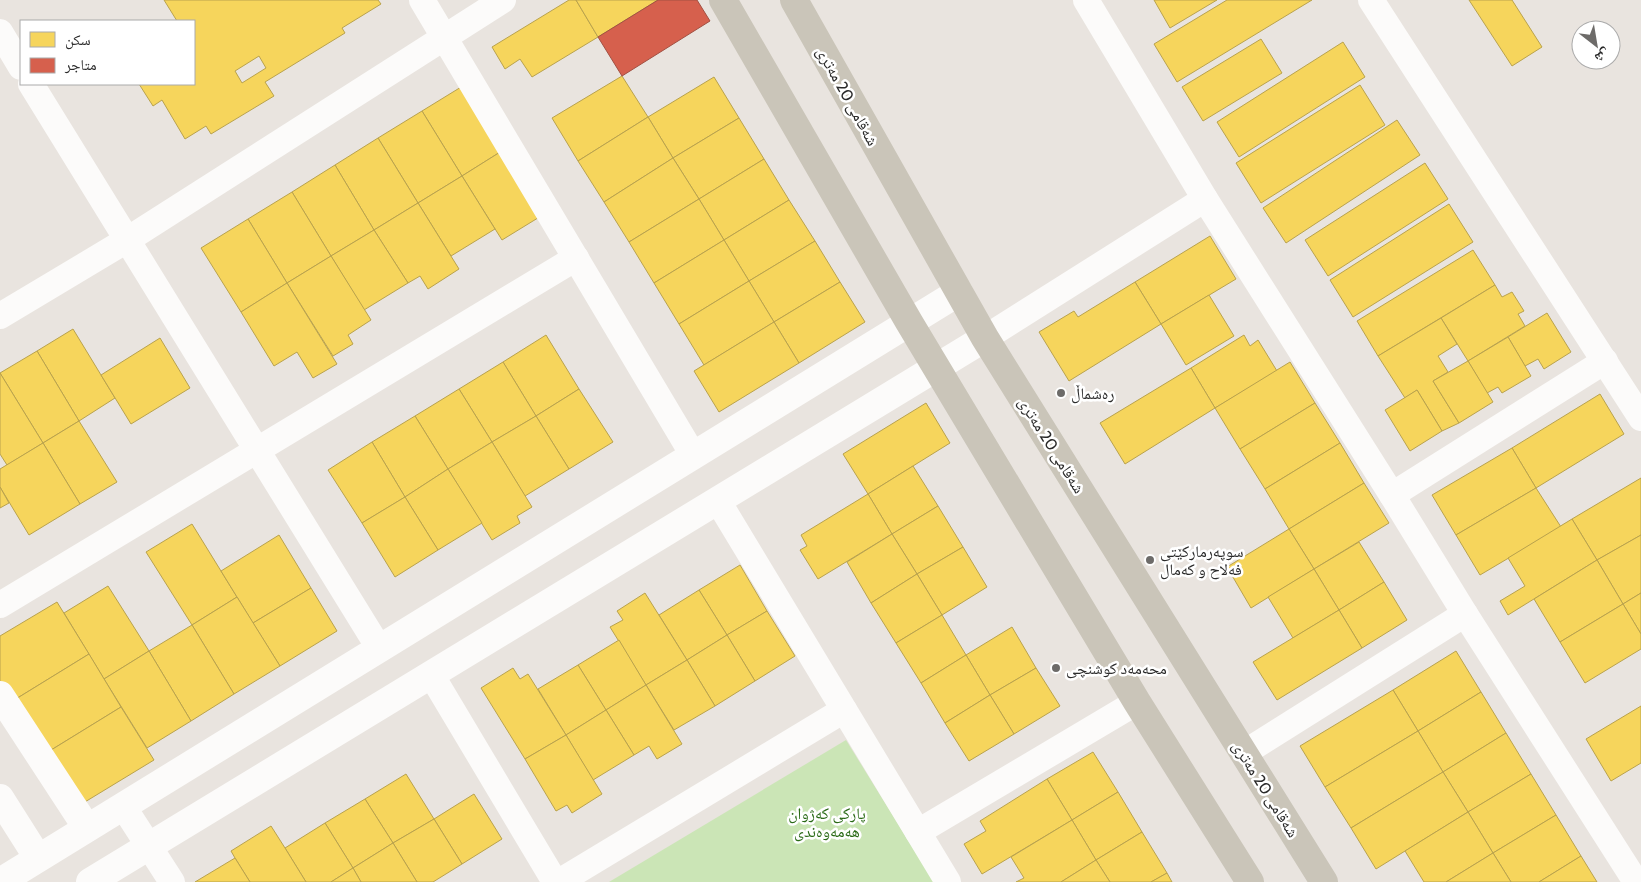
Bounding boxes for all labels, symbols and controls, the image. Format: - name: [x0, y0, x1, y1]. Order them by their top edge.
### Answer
- legend: [20, 20, 195, 85]
- north arrow: [1571, 20, 1621, 70]
- text: سكن: [65, 31, 91, 50]
- street label: شەقامی 20 مەتری: [812, 44, 883, 149]
- text: ش: [1592, 45, 1614, 68]
- text: متاجر: [64, 56, 97, 74]
- place label: رەشماڵ: [1071, 384, 1114, 404]
- marker: رەشماڵ: [1055, 387, 1067, 399]
- street label: شەقامی 20 مەتری: [1014, 394, 1089, 497]
- place label: سوپەرمارکێتی فەلاح و کەمال: [1160, 542, 1244, 580]
- marker: سوپەرمارکێتی فەلاح و کەمال: [1144, 554, 1156, 566]
- place label: محەمەد کوشنچی: [1066, 659, 1167, 679]
- marker: محەمەد کوشنچی: [1050, 662, 1062, 674]
- street label: شەقامی 20 مەتری: [1228, 738, 1303, 841]
- park label: پارکی کەژوان هەمەوەندی: [788, 804, 866, 842]

